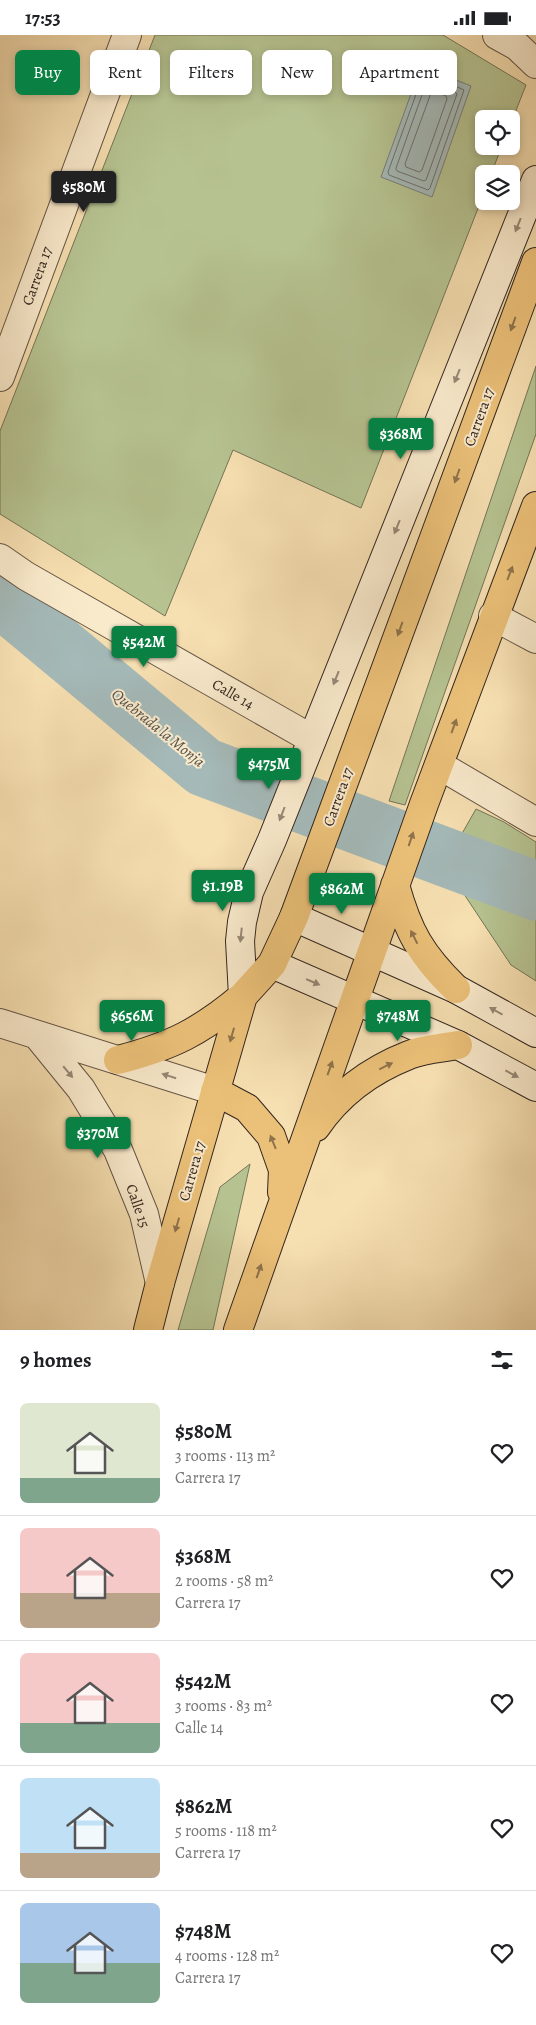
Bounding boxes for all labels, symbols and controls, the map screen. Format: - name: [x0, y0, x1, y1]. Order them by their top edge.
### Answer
- text: 17:53: [25, 5, 61, 31]
- chip: Buy: [15, 50, 80, 95]
- chip: Rent: [90, 50, 160, 95]
- chip: Filters: [170, 50, 252, 95]
- chip: New: [262, 50, 332, 95]
- chip: Apartment: [342, 50, 457, 95]
- map controls: [475, 110, 520, 210]
- button: locate: [475, 110, 520, 155]
- button: layers: [475, 165, 520, 210]
- pin: $580M: [49, 171, 119, 213]
- text: $580M: [62, 176, 106, 198]
- one-way arrow: [514, 218, 522, 233]
- street label: Carrera 17: [17, 243, 57, 308]
- one-way arrow: [509, 317, 517, 332]
- one-way arrow: [453, 369, 461, 383]
- street label: Carrera 17: [459, 384, 499, 449]
- pin: $368M: [366, 417, 436, 460]
- text: $368M: [380, 423, 422, 445]
- one-way arrow: [453, 469, 461, 484]
- one-way arrow: [393, 520, 401, 535]
- one-way arrow: [507, 566, 514, 581]
- one-way arrow: [396, 621, 403, 636]
- pin: $542M: [109, 625, 179, 668]
- text: $542M: [123, 631, 166, 653]
- one-way arrow: [332, 671, 340, 685]
- street label: Calle 14: [208, 674, 258, 714]
- water label: Quebrada la Monja: [107, 683, 210, 773]
- one-way arrow: [450, 718, 458, 733]
- pin: $475M: [234, 747, 304, 790]
- text: $475M: [248, 753, 290, 775]
- street label: Carrera 17: [318, 764, 358, 829]
- one-way arrow: [278, 807, 286, 822]
- one-way arrow: [408, 832, 415, 847]
- pin: $1.19B: [182, 869, 264, 912]
- pin: $862M: [307, 873, 377, 915]
- text: $1.19B: [203, 875, 243, 897]
- text: $862M: [320, 878, 364, 900]
- one-way arrow: [237, 927, 245, 943]
- one-way arrow: [410, 930, 418, 945]
- one-way arrow: [306, 978, 320, 986]
- pin: $656M: [97, 999, 167, 1042]
- pin: $748M: [363, 999, 433, 1042]
- text: $656M: [111, 1005, 153, 1027]
- text: $748M: [377, 1005, 419, 1027]
- one-way arrow: [488, 1007, 503, 1015]
- one-way arrow: [227, 1028, 235, 1043]
- one-way arrow: [327, 1061, 334, 1076]
- one-way arrow: [379, 1061, 393, 1069]
- one-way arrow: [62, 1066, 73, 1079]
- one-way arrow: [506, 1070, 519, 1079]
- one-way arrow: [161, 1072, 176, 1080]
- pin: $370M: [63, 1117, 133, 1159]
- text: $370M: [77, 1122, 119, 1144]
- one-way arrow: [269, 1134, 277, 1149]
- street label: Carrera 17: [174, 1138, 210, 1203]
- street label: Calle 15: [121, 1181, 155, 1231]
- one-way arrow: [172, 1217, 180, 1232]
- one-way arrow: [255, 1263, 263, 1278]
- text: 9 homes: [20, 1346, 91, 1374]
- icon: filters: [488, 1346, 516, 1374]
- text: $580M: [175, 1417, 232, 1445]
- icon: home: [60, 1423, 120, 1483]
- icon: heart: [488, 1439, 516, 1467]
- text: 3 rooms · 113 m²: [175, 1445, 275, 1467]
- text: Carrera 17: [175, 1467, 241, 1489]
- text: $368M: [175, 1542, 231, 1570]
- icon: home: [60, 1548, 120, 1608]
- icon: heart: [488, 1564, 516, 1592]
- text: 2 rooms · 58 m²: [175, 1570, 273, 1592]
- text: Carrera 17: [175, 1592, 241, 1614]
- text: $542M: [175, 1667, 231, 1695]
- icon: home: [60, 1673, 120, 1733]
- icon: heart: [488, 1689, 516, 1717]
- text: 3 rooms · 83 m²: [175, 1695, 272, 1717]
- text: Calle 14: [175, 1717, 223, 1739]
- text: $862M: [175, 1792, 232, 1820]
- icon: home: [60, 1798, 120, 1858]
- icon: heart: [488, 1814, 516, 1842]
- text: 5 rooms · 118 m²: [175, 1820, 277, 1842]
- text: Carrera 17: [175, 1842, 241, 1864]
- text: $748M: [175, 1917, 231, 1945]
- icon: home: [60, 1923, 120, 1983]
- icon: heart: [488, 1939, 516, 1967]
- text: 4 rooms · 128 m²: [175, 1945, 279, 1967]
- text: Carrera 17: [175, 1967, 241, 1989]

